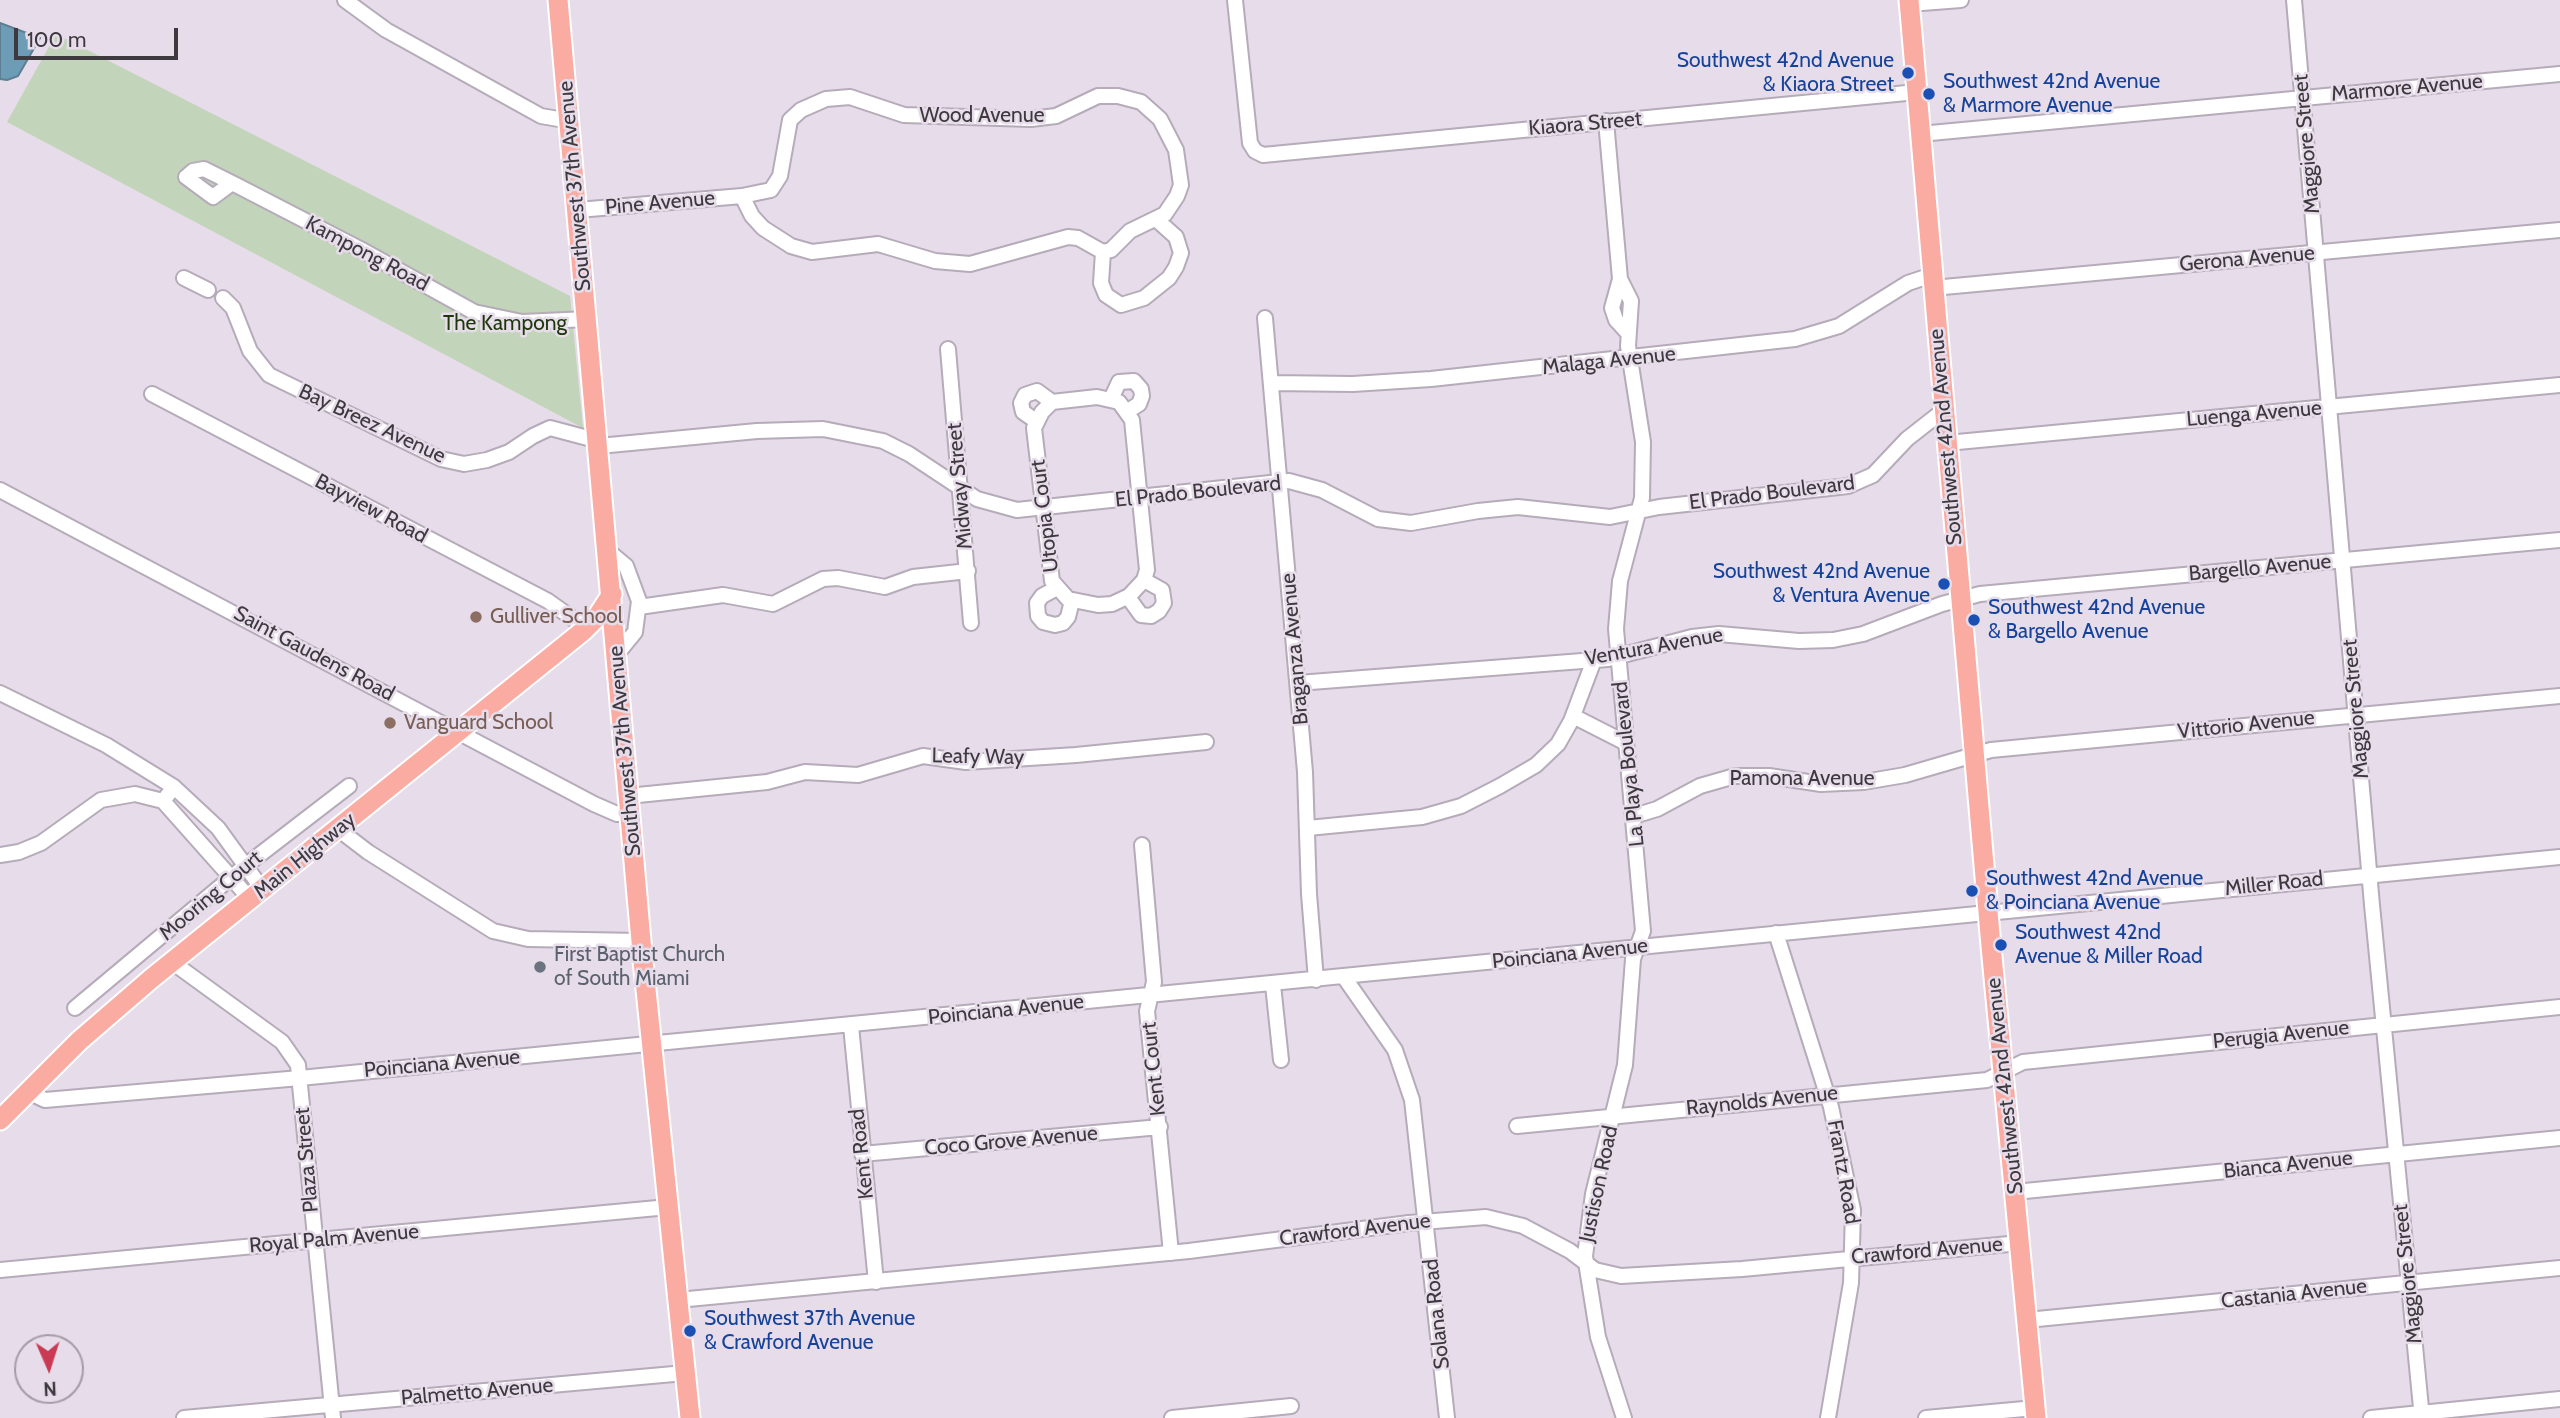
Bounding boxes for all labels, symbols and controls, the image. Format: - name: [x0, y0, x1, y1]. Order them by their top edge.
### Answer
- scale bar: [18, 14, 182, 58]
- text: 100 m: [27, 27, 86, 52]
- place label: Southwest 42nd Avenue & Kiaora Street: [1677, 48, 1894, 98]
- marker: Southwest 42nd Avenue & Kiaora Street: [1900, 65, 1916, 81]
- place label: Southwest 42nd Avenue & Marmore Avenue: [1943, 69, 2160, 119]
- street label: Marmore Avenue: [2330, 69, 2484, 107]
- street label: Maggiore Street: [2288, 73, 2326, 215]
- street label: Southwest 37th Avenue: [553, 80, 597, 292]
- marker: Southwest 42nd Avenue & Marmore Avenue: [1921, 86, 1937, 102]
- street label: Wood Avenue: [919, 103, 1045, 129]
- street label: Kiaora Street: [1527, 106, 1643, 142]
- street label: Pine Avenue: [604, 186, 716, 220]
- street label: Kampong Road: [301, 211, 433, 297]
- street label: Gerona Avenue: [2178, 241, 2316, 277]
- park label: The Kampong: [443, 311, 567, 337]
- street label: Southwest 42nd Avenue: [1924, 328, 1968, 546]
- street label: Malaga Avenue: [1541, 341, 1677, 381]
- street label: Bay Breez Avenue: [295, 379, 449, 469]
- street label: Luenga Avenue: [2185, 396, 2323, 432]
- street label: Midway Street: [942, 422, 978, 550]
- street label: Utopia Court: [1026, 458, 1064, 574]
- street label: Bayview Road: [310, 469, 432, 549]
- street label: El Prado Boulevard: [1688, 470, 1856, 516]
- street label: El Prado Boulevard: [1114, 471, 1282, 513]
- street label: Bargello Avenue: [2188, 549, 2332, 587]
- place label: Southwest 42nd Avenue & Ventura Avenue: [1713, 559, 1930, 609]
- street label: Braganza Avenue: [1276, 572, 1314, 726]
- marker: Southwest 42nd Avenue & Ventura Avenue: [1936, 576, 1952, 592]
- place label: Southwest 42nd Avenue & Bargello Avenue: [1988, 595, 2205, 645]
- street label: Saint Gaudens Road: [229, 601, 399, 707]
- place label: Gulliver School: [490, 604, 623, 630]
- marker: Gulliver School: [468, 609, 484, 625]
- marker: Southwest 42nd Avenue & Bargello Avenue: [1966, 612, 1982, 628]
- street label: Ventura Avenue: [1583, 622, 1725, 672]
- street label: Maggiore Street: [2337, 638, 2375, 780]
- street label: Southwest 37th Avenue: [603, 645, 647, 857]
- street label: La Playa Boulevard: [1608, 680, 1650, 848]
- street label: Vittorio Avenue: [2176, 705, 2316, 745]
- place label: Vanguard School: [404, 710, 553, 736]
- marker: Vanguard School: [382, 715, 398, 731]
- street label: Leafy Way: [931, 744, 1025, 770]
- street label: Pamona Avenue: [1730, 766, 1874, 792]
- street label: Main Highway: [249, 807, 361, 905]
- street label: Mooring Court: [154, 846, 268, 946]
- place label: Southwest 42nd Avenue & Poinciana Avenue: [1986, 866, 2203, 916]
- street label: Miller Road: [2224, 866, 2324, 902]
- marker: Southwest 42nd Avenue & Poinciana Avenue: [1964, 883, 1980, 899]
- place label: Southwest 42nd Avenue & Miller Road: [2015, 920, 2203, 970]
- street label: Poinciana Avenue: [1491, 933, 1649, 975]
- marker: Southwest 42nd Avenue & Miller Road: [1993, 937, 2009, 953]
- place label: First Baptist Church of South Miami: [554, 942, 725, 992]
- marker: First Baptist Church of South Miami: [532, 959, 548, 975]
- street label: Southwest 42nd Avenue: [1981, 977, 2029, 1195]
- street label: Poinciana Avenue: [927, 989, 1085, 1031]
- street label: Perugia Avenue: [2212, 1015, 2350, 1055]
- street label: Kent Court: [1137, 1021, 1171, 1117]
- street label: Poinciana Avenue: [363, 1045, 521, 1083]
- street label: Raynolds Avenue: [1685, 1080, 1839, 1122]
- street label: Plaza Street: [290, 1106, 324, 1214]
- street label: Kent Road: [845, 1108, 879, 1200]
- street label: Frantz Road: [1821, 1118, 1865, 1226]
- street label: Coco Grove Avenue: [923, 1121, 1099, 1161]
- street label: Justison Road: [1574, 1123, 1624, 1245]
- street label: Bianca Avenue: [2222, 1146, 2354, 1184]
- street label: Maggiore Street: [2388, 1203, 2428, 1345]
- street label: Crawford Avenue: [1278, 1208, 1432, 1252]
- street label: Royal Palm Avenue: [248, 1219, 420, 1259]
- street label: Crawford Avenue: [1850, 1232, 2004, 1270]
- street label: Solana Road: [1419, 1258, 1455, 1370]
- street label: Castania Avenue: [2220, 1274, 2368, 1314]
- place label: Southwest 37th Avenue & Crawford Avenue: [704, 1306, 915, 1356]
- marker: Southwest 37th Avenue & Crawford Avenue: [682, 1323, 698, 1339]
- north arrow: [14, 1334, 84, 1404]
- street label: Palmetto Avenue: [400, 1373, 554, 1411]
- text: N: [43, 1377, 57, 1400]

